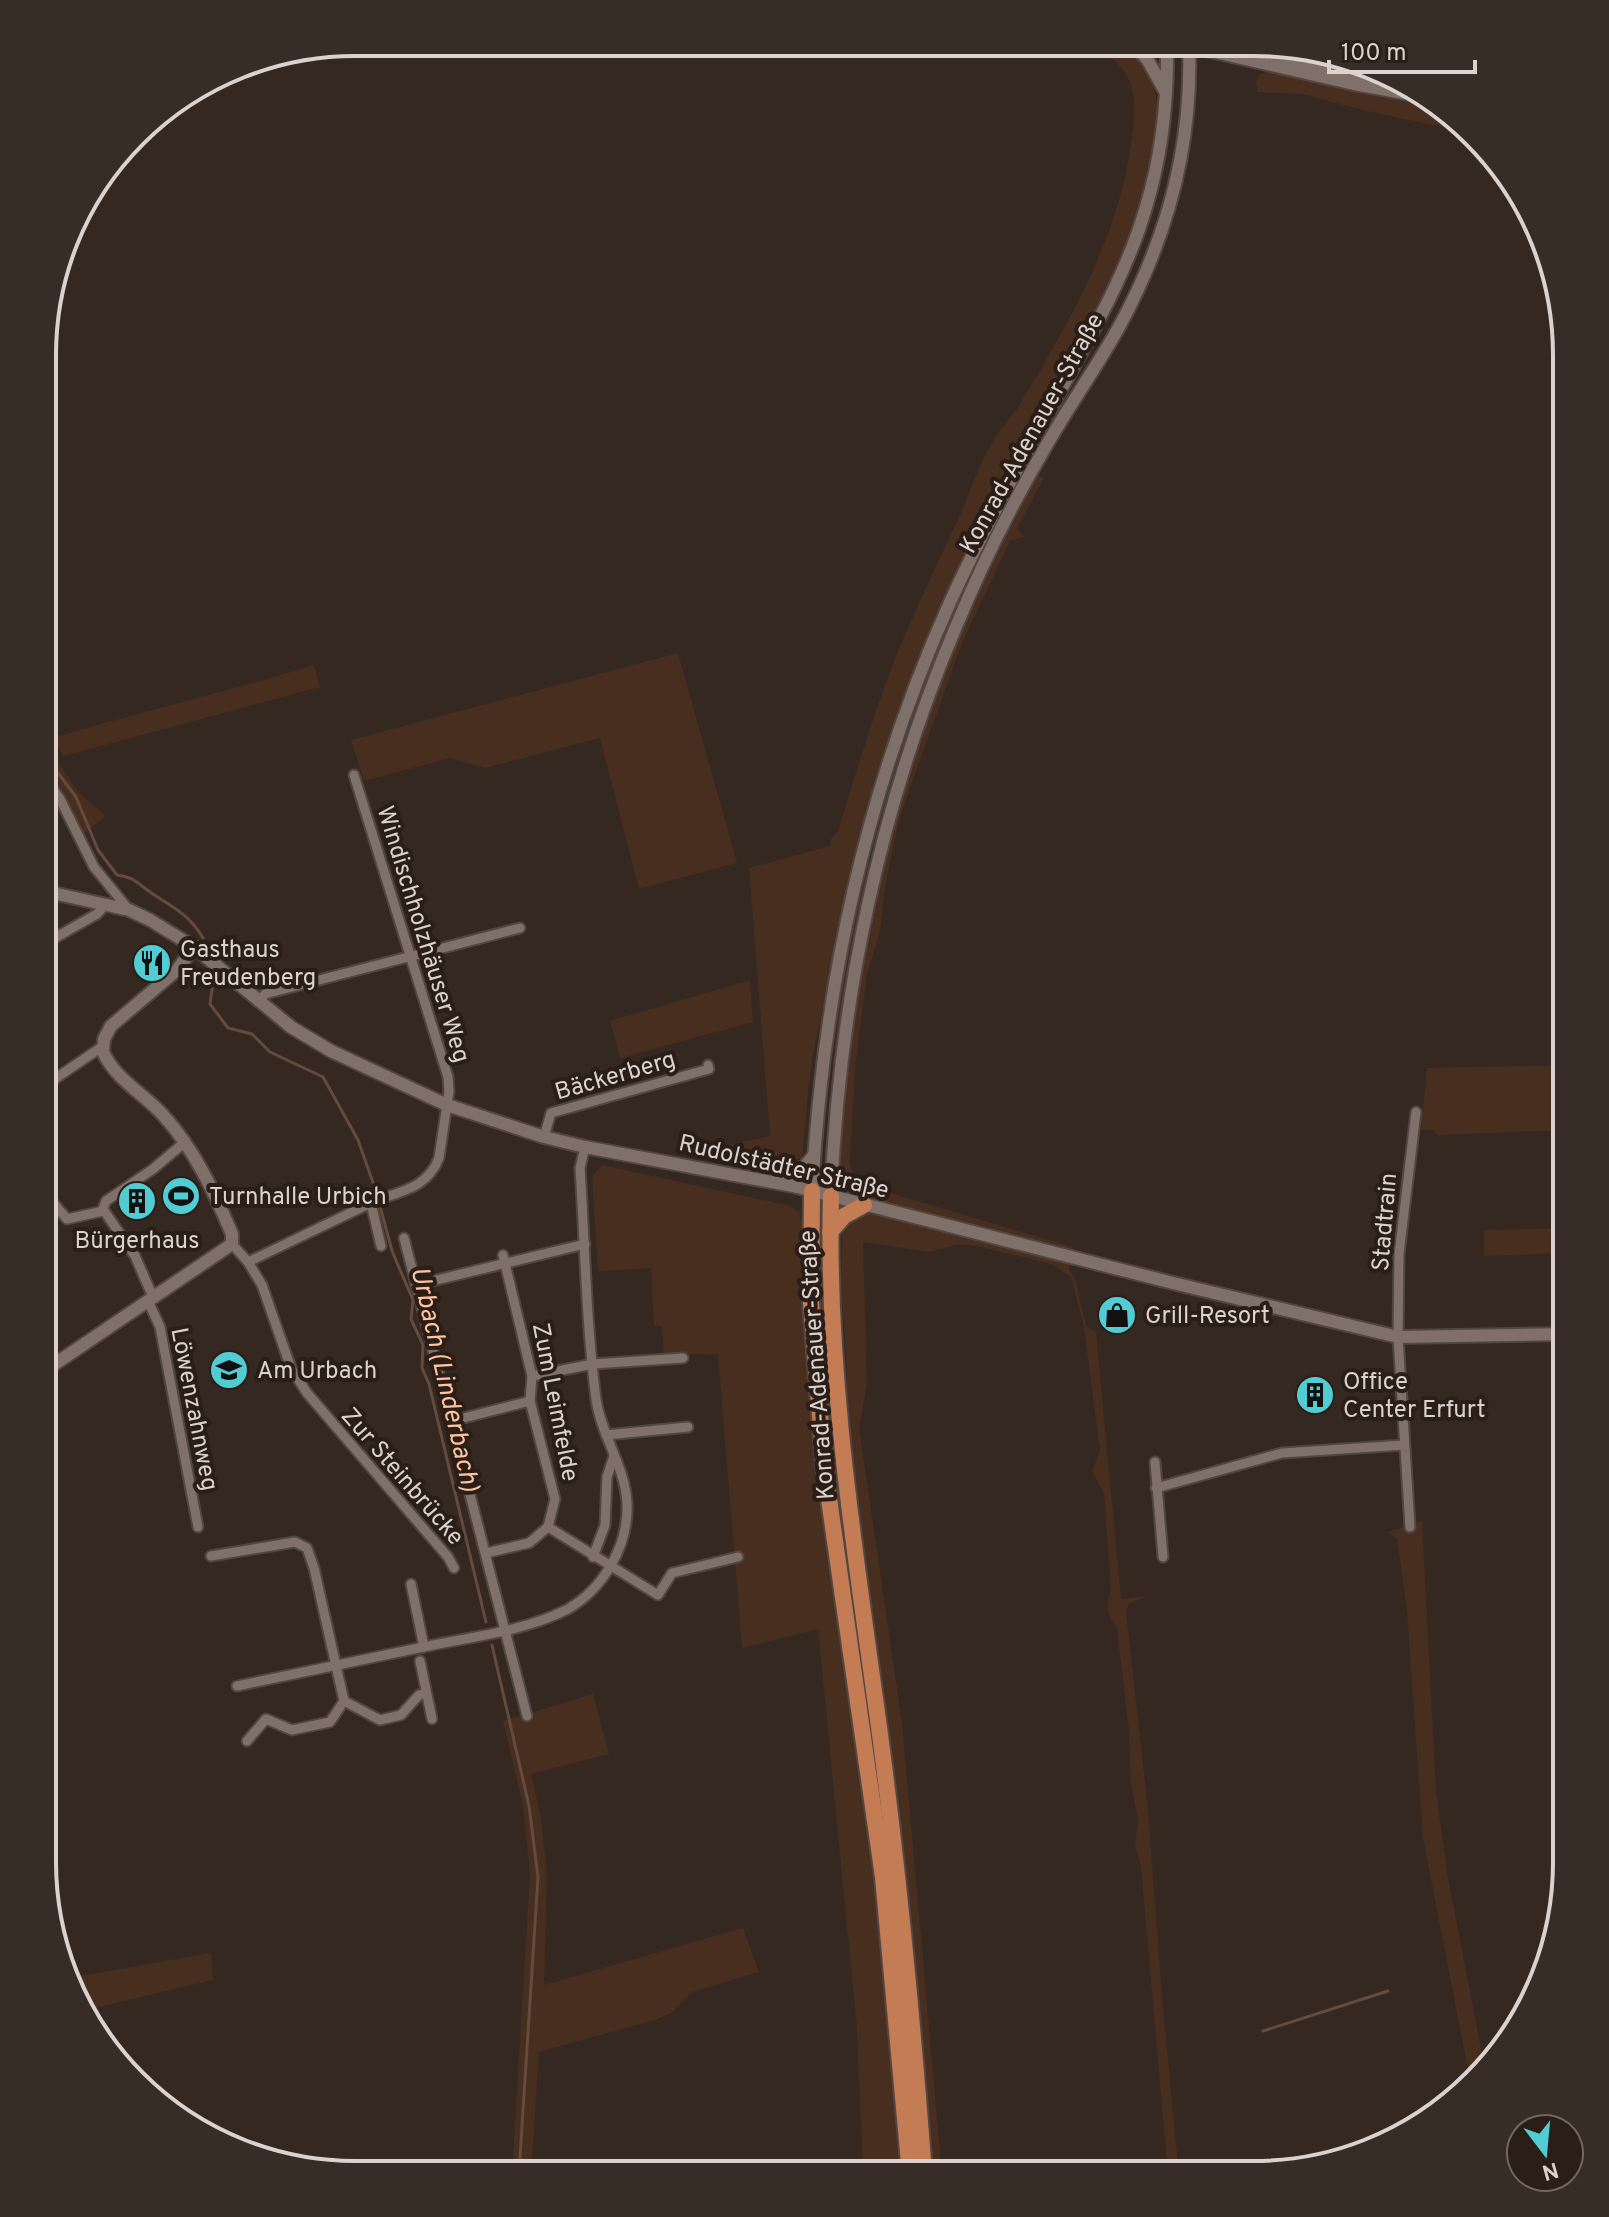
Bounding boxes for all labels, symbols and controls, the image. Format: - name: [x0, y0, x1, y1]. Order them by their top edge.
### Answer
- scale bar: [1329, 24, 1475, 74]
- text: 100 m: [1341, 39, 1407, 69]
- street label: Konrad-Adenauer-Straße: [954, 308, 1111, 559]
- street label: Windischholzhäuser Weg: [369, 803, 475, 1067]
- place label: Gasthaus Freudenberg: [180, 936, 316, 994]
- restaurant icon: Gasthaus Freudenberg: [131, 942, 173, 984]
- street label: Bäckerberg: [552, 1045, 679, 1108]
- street label: Rudolstädter Straße: [675, 1129, 892, 1207]
- street label: Stadtrain: [1367, 1172, 1405, 1273]
- sports icon: Turnhalle Urbich: [160, 1175, 202, 1217]
- building icon: Bürgerhaus: [116, 1180, 158, 1222]
- place label: Turnhalle Urbich: [209, 1183, 387, 1213]
- place label: Bürgerhaus: [75, 1227, 199, 1257]
- street label: Konrad-Adenauer-Straße: [794, 1229, 842, 1501]
- water label: Urbach (Linderbach): [402, 1264, 486, 1496]
- shop icon: Grill-Resort: [1096, 1294, 1138, 1336]
- place label: Grill-Resort: [1145, 1302, 1270, 1332]
- street label: Zum Leimfelde: [524, 1321, 584, 1484]
- street label: Löwenzahnweg: [162, 1325, 224, 1494]
- school or university icon: Am Urbach: [208, 1349, 250, 1391]
- place label: Am Urbach: [257, 1357, 377, 1387]
- place label: Office Center Erfurt: [1343, 1368, 1486, 1426]
- building icon: Office Center Erfurt: [1294, 1374, 1336, 1416]
- street label: Zur Steinbrücke: [333, 1402, 469, 1552]
- north arrow: [1505, 2113, 1585, 2193]
- text: N: [1539, 2155, 1561, 2185]

